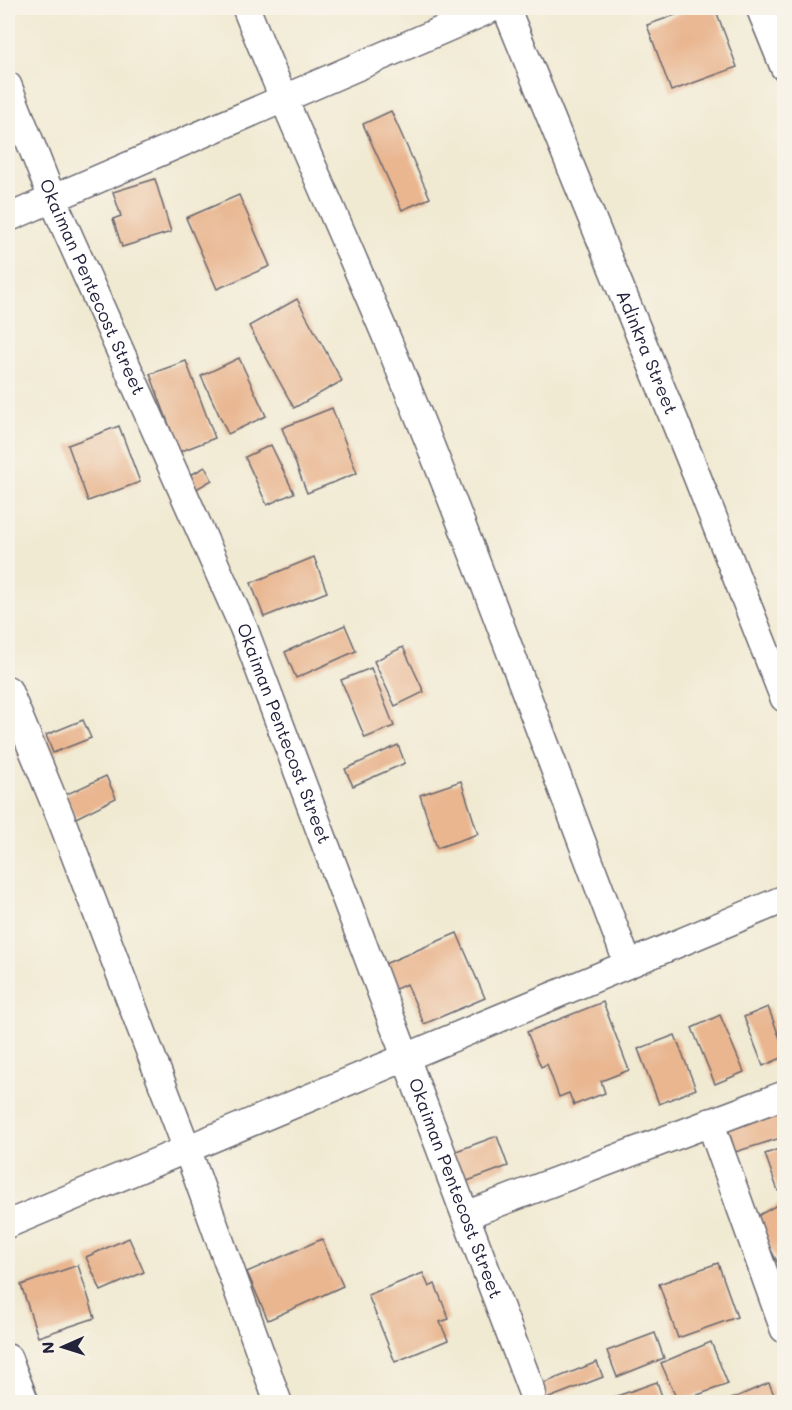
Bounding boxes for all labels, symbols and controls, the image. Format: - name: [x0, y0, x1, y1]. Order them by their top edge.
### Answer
- street label: Okaiman Pentecost Street: [35, 175, 151, 399]
- street label: Adinkra Street: [611, 286, 684, 418]
- street label: Okaiman Pentecost Street: [232, 619, 337, 847]
- street label: Okaiman Pentecost Street: [403, 1074, 509, 1302]
- north arrow: [33, 1317, 93, 1377]
- text: N: [37, 1341, 58, 1354]

